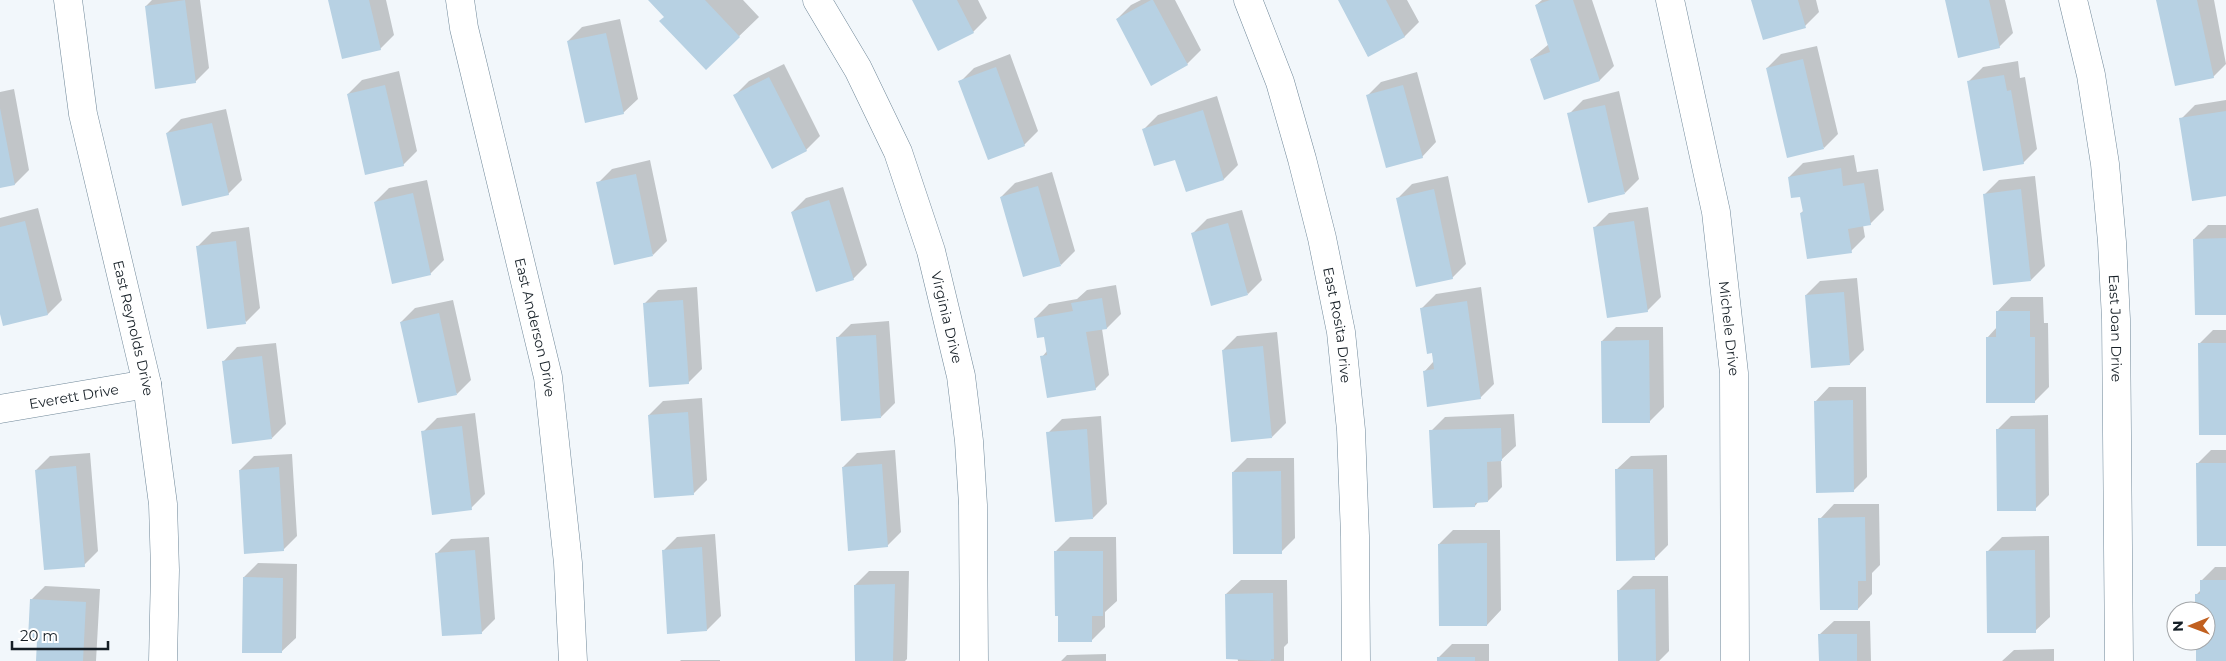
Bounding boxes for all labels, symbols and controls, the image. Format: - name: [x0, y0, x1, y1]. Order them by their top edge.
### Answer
- street label: East Anderson Drive: [511, 256, 559, 398]
- street label: East Reynolds Drive: [109, 259, 157, 397]
- street label: East Rosita Drive: [1319, 265, 1355, 384]
- street label: Virginia Drive: [927, 270, 967, 365]
- street label: East Joan Drive: [2105, 274, 2126, 382]
- street label: Michele Drive: [1715, 280, 1743, 377]
- street label: Everett Drive: [28, 380, 120, 413]
- north arrow: [2166, 601, 2216, 651]
- scale bar: [12, 618, 109, 650]
- text: N: [2169, 620, 2187, 632]
- text: 20 m: [20, 626, 58, 645]

